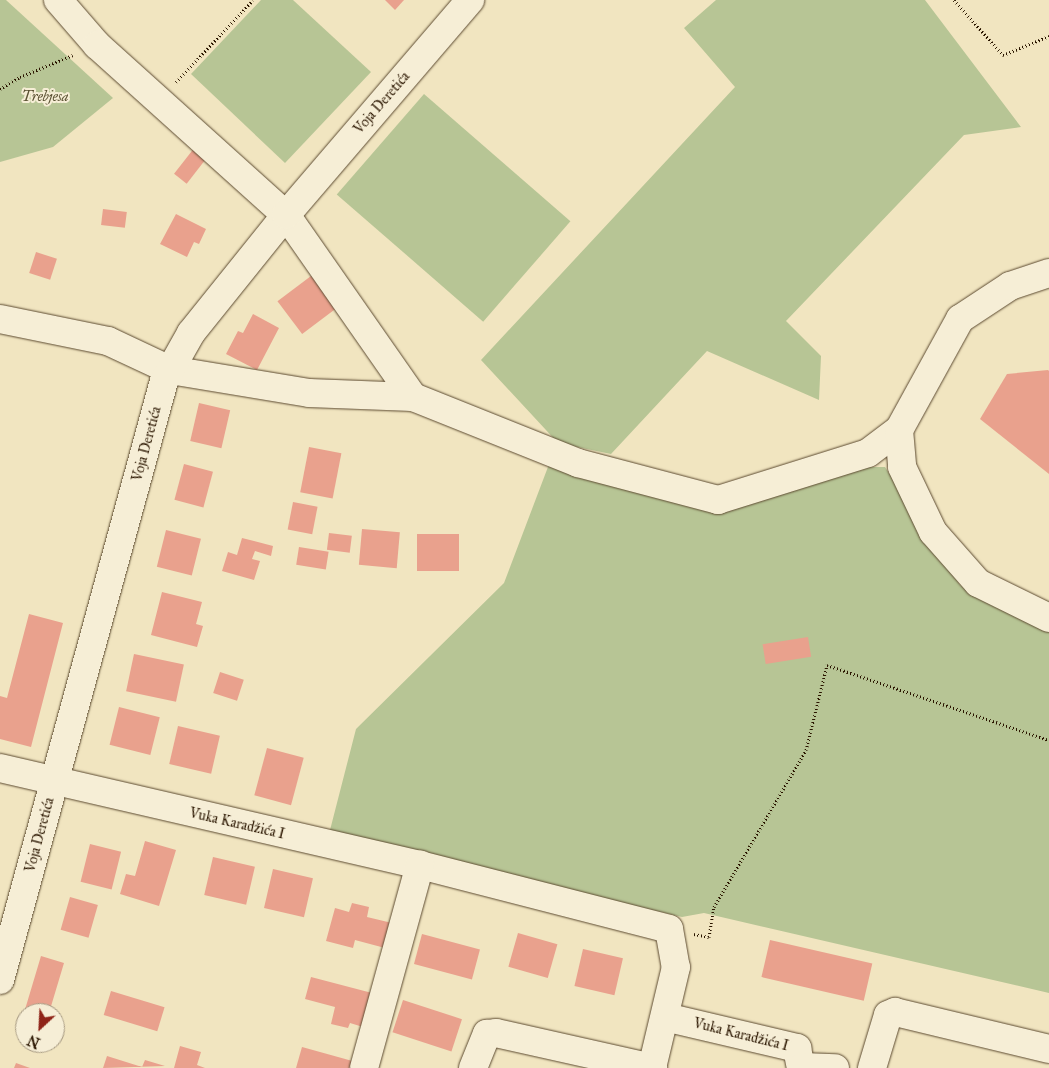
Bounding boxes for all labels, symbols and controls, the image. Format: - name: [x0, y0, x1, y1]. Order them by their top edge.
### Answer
- street label: Voja Deretića: [350, 69, 414, 137]
- park label: Trebjesa: [22, 89, 68, 105]
- street label: Voja Deretića: [129, 405, 165, 483]
- street label: Voja Deretića: [22, 796, 58, 874]
- street label: Vuka Karadžića I: [188, 805, 286, 843]
- north arrow: [15, 1003, 65, 1053]
- street label: Vuka Karadžića I: [692, 1015, 790, 1055]
- text: N: [25, 1031, 43, 1051]

